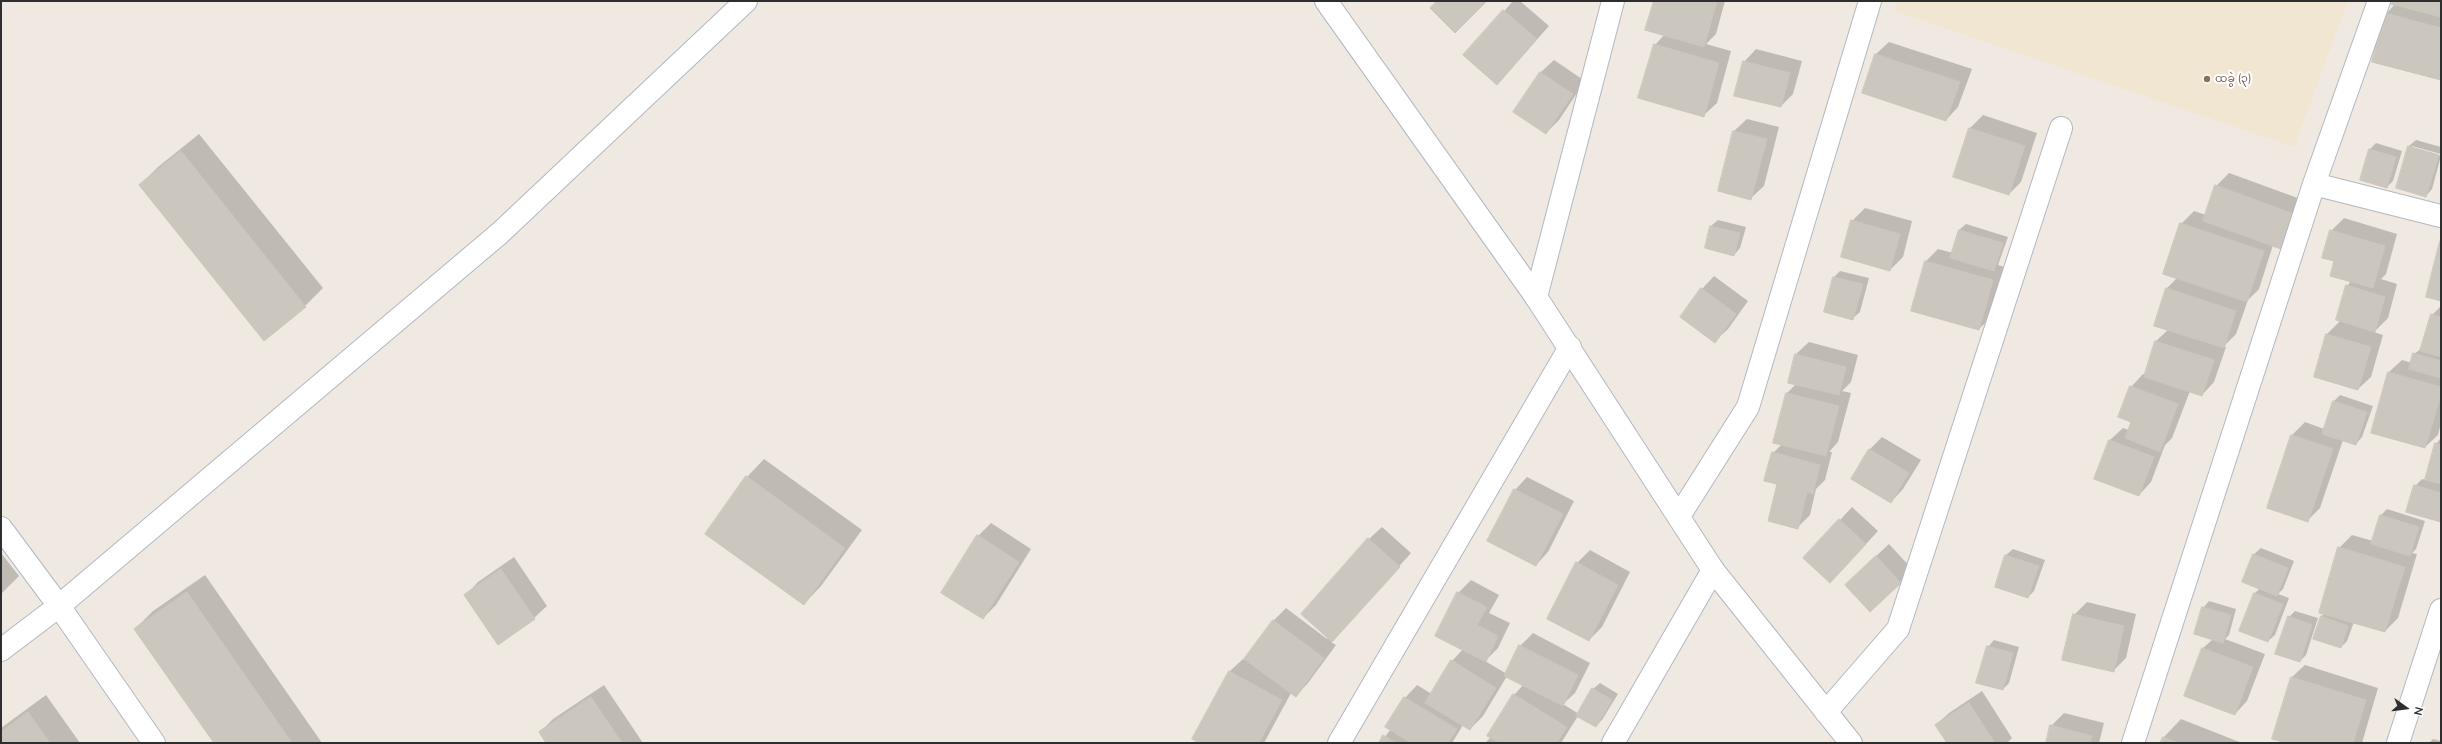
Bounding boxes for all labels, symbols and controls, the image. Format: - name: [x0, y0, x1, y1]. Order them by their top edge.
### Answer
- place label: ထခွဲ (၃): [2215, 72, 2251, 86]
- marker: ထခွဲ (၃): [2202, 74, 2212, 84]
- north arrow: [2386, 688, 2426, 728]
- text: N: [2410, 705, 2426, 717]

